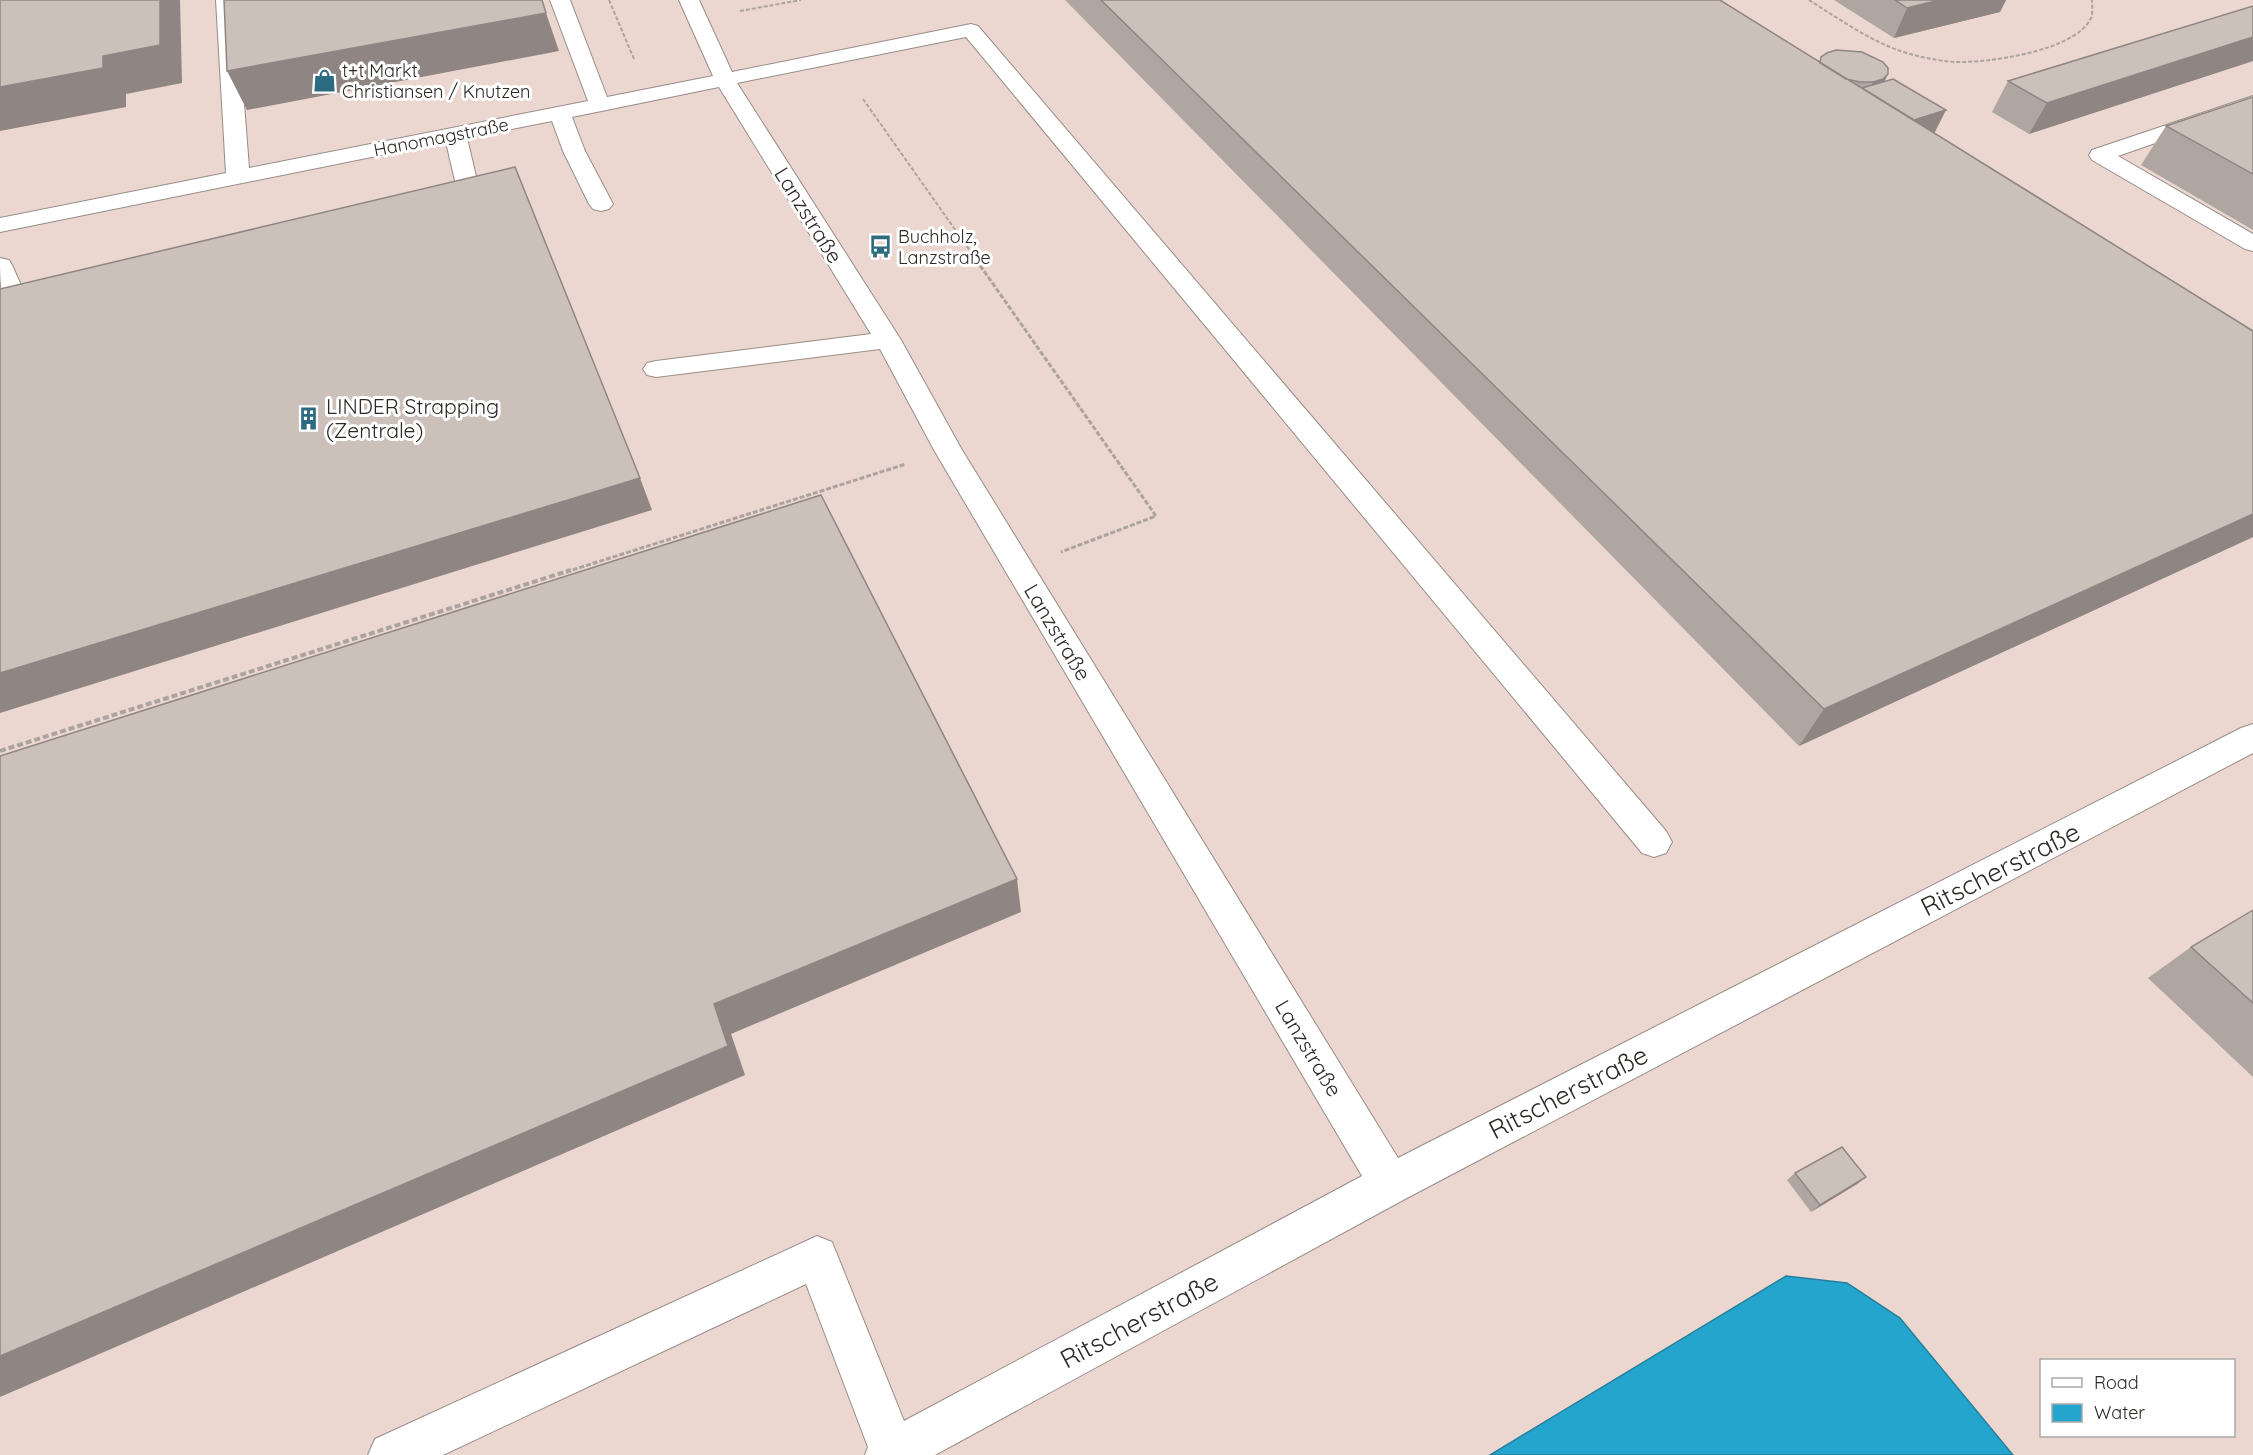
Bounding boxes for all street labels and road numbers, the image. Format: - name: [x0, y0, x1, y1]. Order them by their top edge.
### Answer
- street label: Hanomagstraße: [372, 113, 510, 161]
- street label: Lanzstraße: [769, 162, 849, 268]
- street label: Lanzstraße: [1019, 579, 1097, 685]
- street label: Ritscherstraße: [1915, 815, 2085, 923]
- street label: Lanzstraße: [1270, 995, 1348, 1101]
- street label: Ritscherstraße: [1483, 1038, 1653, 1146]
- street label: Ritscherstraße: [1054, 1265, 1224, 1375]

